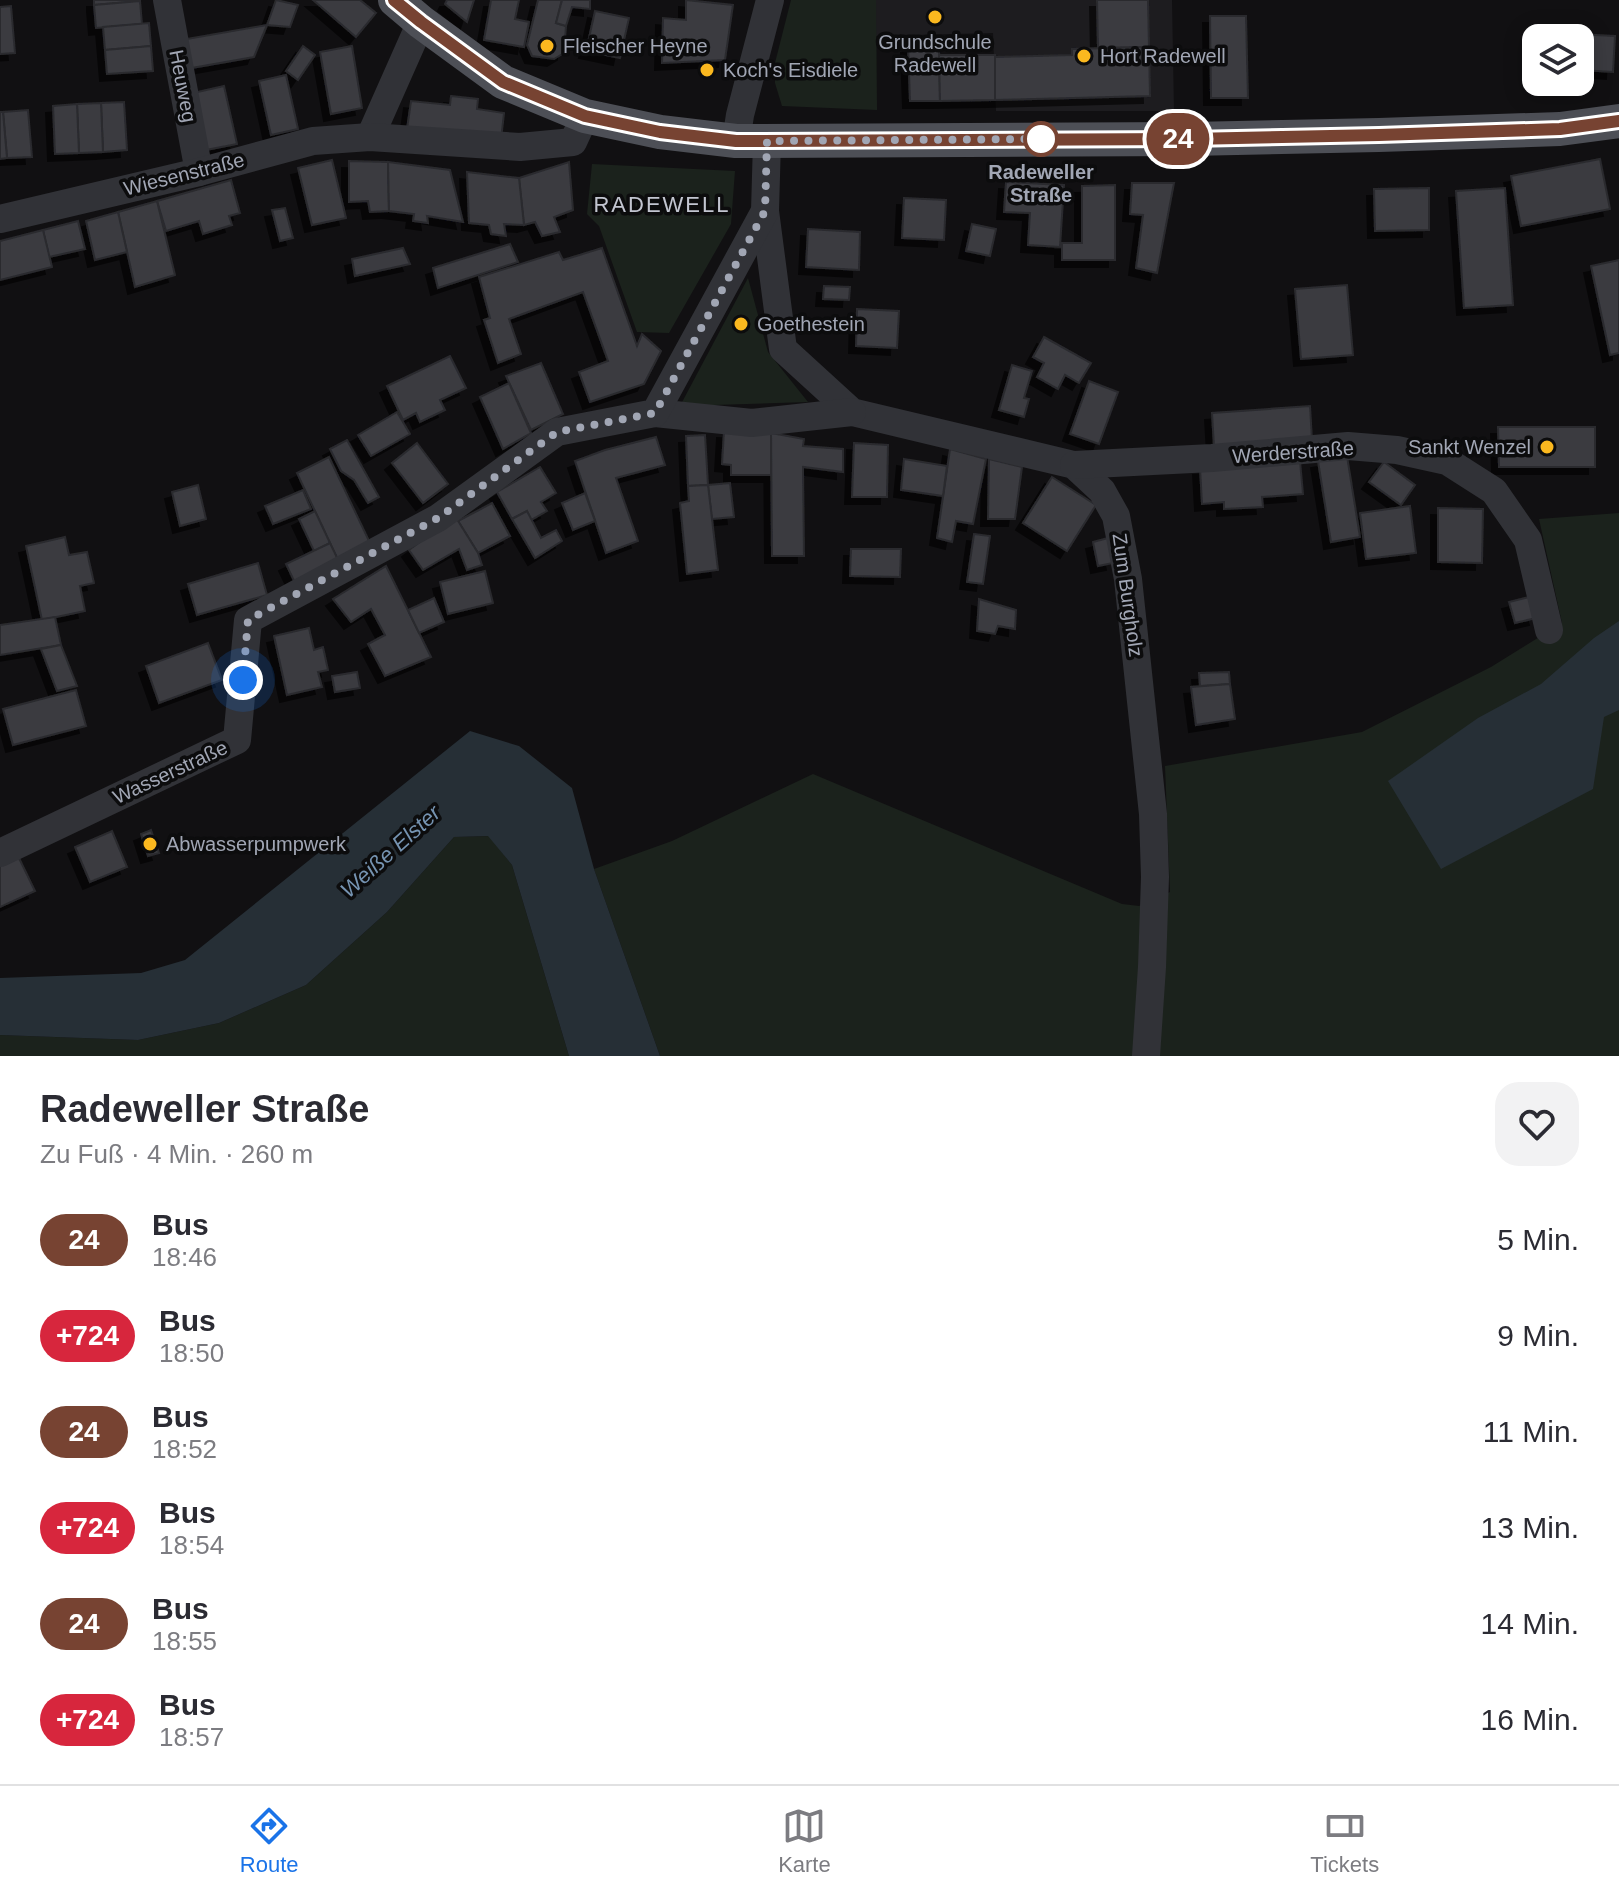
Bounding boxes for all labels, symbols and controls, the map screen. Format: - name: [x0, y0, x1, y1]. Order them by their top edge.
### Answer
- marker: Grundschule Radewell: [926, 8, 944, 26]
- map controls: [1522, 24, 1594, 96]
- button: layers: [1522, 24, 1594, 96]
- place label: Grundschule Radewell: [878, 31, 992, 76]
- place label: Fleischer Heyne: [563, 35, 708, 57]
- marker: Fleischer Heyne: [538, 37, 556, 55]
- place label: Hort Radewell: [1100, 45, 1226, 67]
- marker: Hort Radewell: [1075, 47, 1093, 65]
- street label: Heuweg: [165, 48, 201, 124]
- place label: Koch's Eisdiele: [723, 59, 858, 81]
- marker: Koch's Eisdiele: [698, 61, 716, 79]
- line badge: 24: [1142, 113, 1214, 165]
- marker: Radeweller Straße: [1024, 122, 1058, 156]
- text: 24: [1162, 123, 1194, 154]
- street label: Wiesenstraße: [121, 148, 247, 200]
- place label: Radeweller Straße: [988, 161, 1094, 206]
- district label: RADEWELL: [593, 192, 731, 217]
- place label: Goethestein: [757, 313, 865, 335]
- marker: Goethestein: [732, 315, 750, 333]
- place label: Sankt Wenzel: [1408, 436, 1531, 458]
- street label: Werderstraße: [1231, 437, 1355, 467]
- marker: Sankt Wenzel: [1538, 438, 1556, 456]
- street label: Zum Burgholz: [1108, 532, 1148, 658]
- your location: [223, 660, 263, 700]
- street label: Wasserstraße: [109, 736, 231, 808]
- water label: Weiße Elster: [335, 799, 447, 903]
- place label: Abwasserpumpwerk: [166, 833, 347, 855]
- marker: Abwasserpumpwerk: [141, 835, 159, 853]
- button: heart: [1495, 1082, 1579, 1166]
- text: Radeweller Straße: [40, 1088, 369, 1130]
- text: Zu Fuß · 4 Min. · 260 m: [40, 1139, 313, 1169]
- text: Bus: [152, 1208, 209, 1241]
- text: 5 Min.: [1497, 1223, 1579, 1256]
- text: 24: [68, 1224, 100, 1255]
- text: 18:46: [152, 1242, 217, 1272]
- text: Bus: [159, 1304, 216, 1337]
- text: 9 Min.: [1497, 1319, 1579, 1352]
- text: +724: [56, 1320, 119, 1351]
- text: 18:50: [159, 1338, 224, 1368]
- text: Bus: [152, 1400, 209, 1433]
- text: 11 Min.: [1483, 1415, 1579, 1448]
- text: 24: [68, 1416, 100, 1447]
- text: 18:52: [152, 1434, 217, 1464]
- text: Bus: [159, 1496, 216, 1529]
- text: 13 Min.: [1481, 1511, 1579, 1544]
- text: +724: [56, 1512, 119, 1543]
- text: 18:54: [159, 1530, 224, 1560]
- text: Bus: [152, 1592, 209, 1625]
- text: 14 Min.: [1481, 1607, 1579, 1640]
- text: 24: [68, 1608, 100, 1639]
- text: 18:55: [152, 1626, 217, 1656]
- text: Bus: [159, 1688, 216, 1721]
- text: 16 Min.: [1481, 1703, 1579, 1736]
- text: +724: [56, 1704, 119, 1735]
- text: 18:57: [159, 1722, 224, 1752]
- tab: Route: [240, 1804, 299, 1878]
- tab: Karte: [778, 1804, 831, 1878]
- tab: Tickets: [1310, 1804, 1379, 1878]

